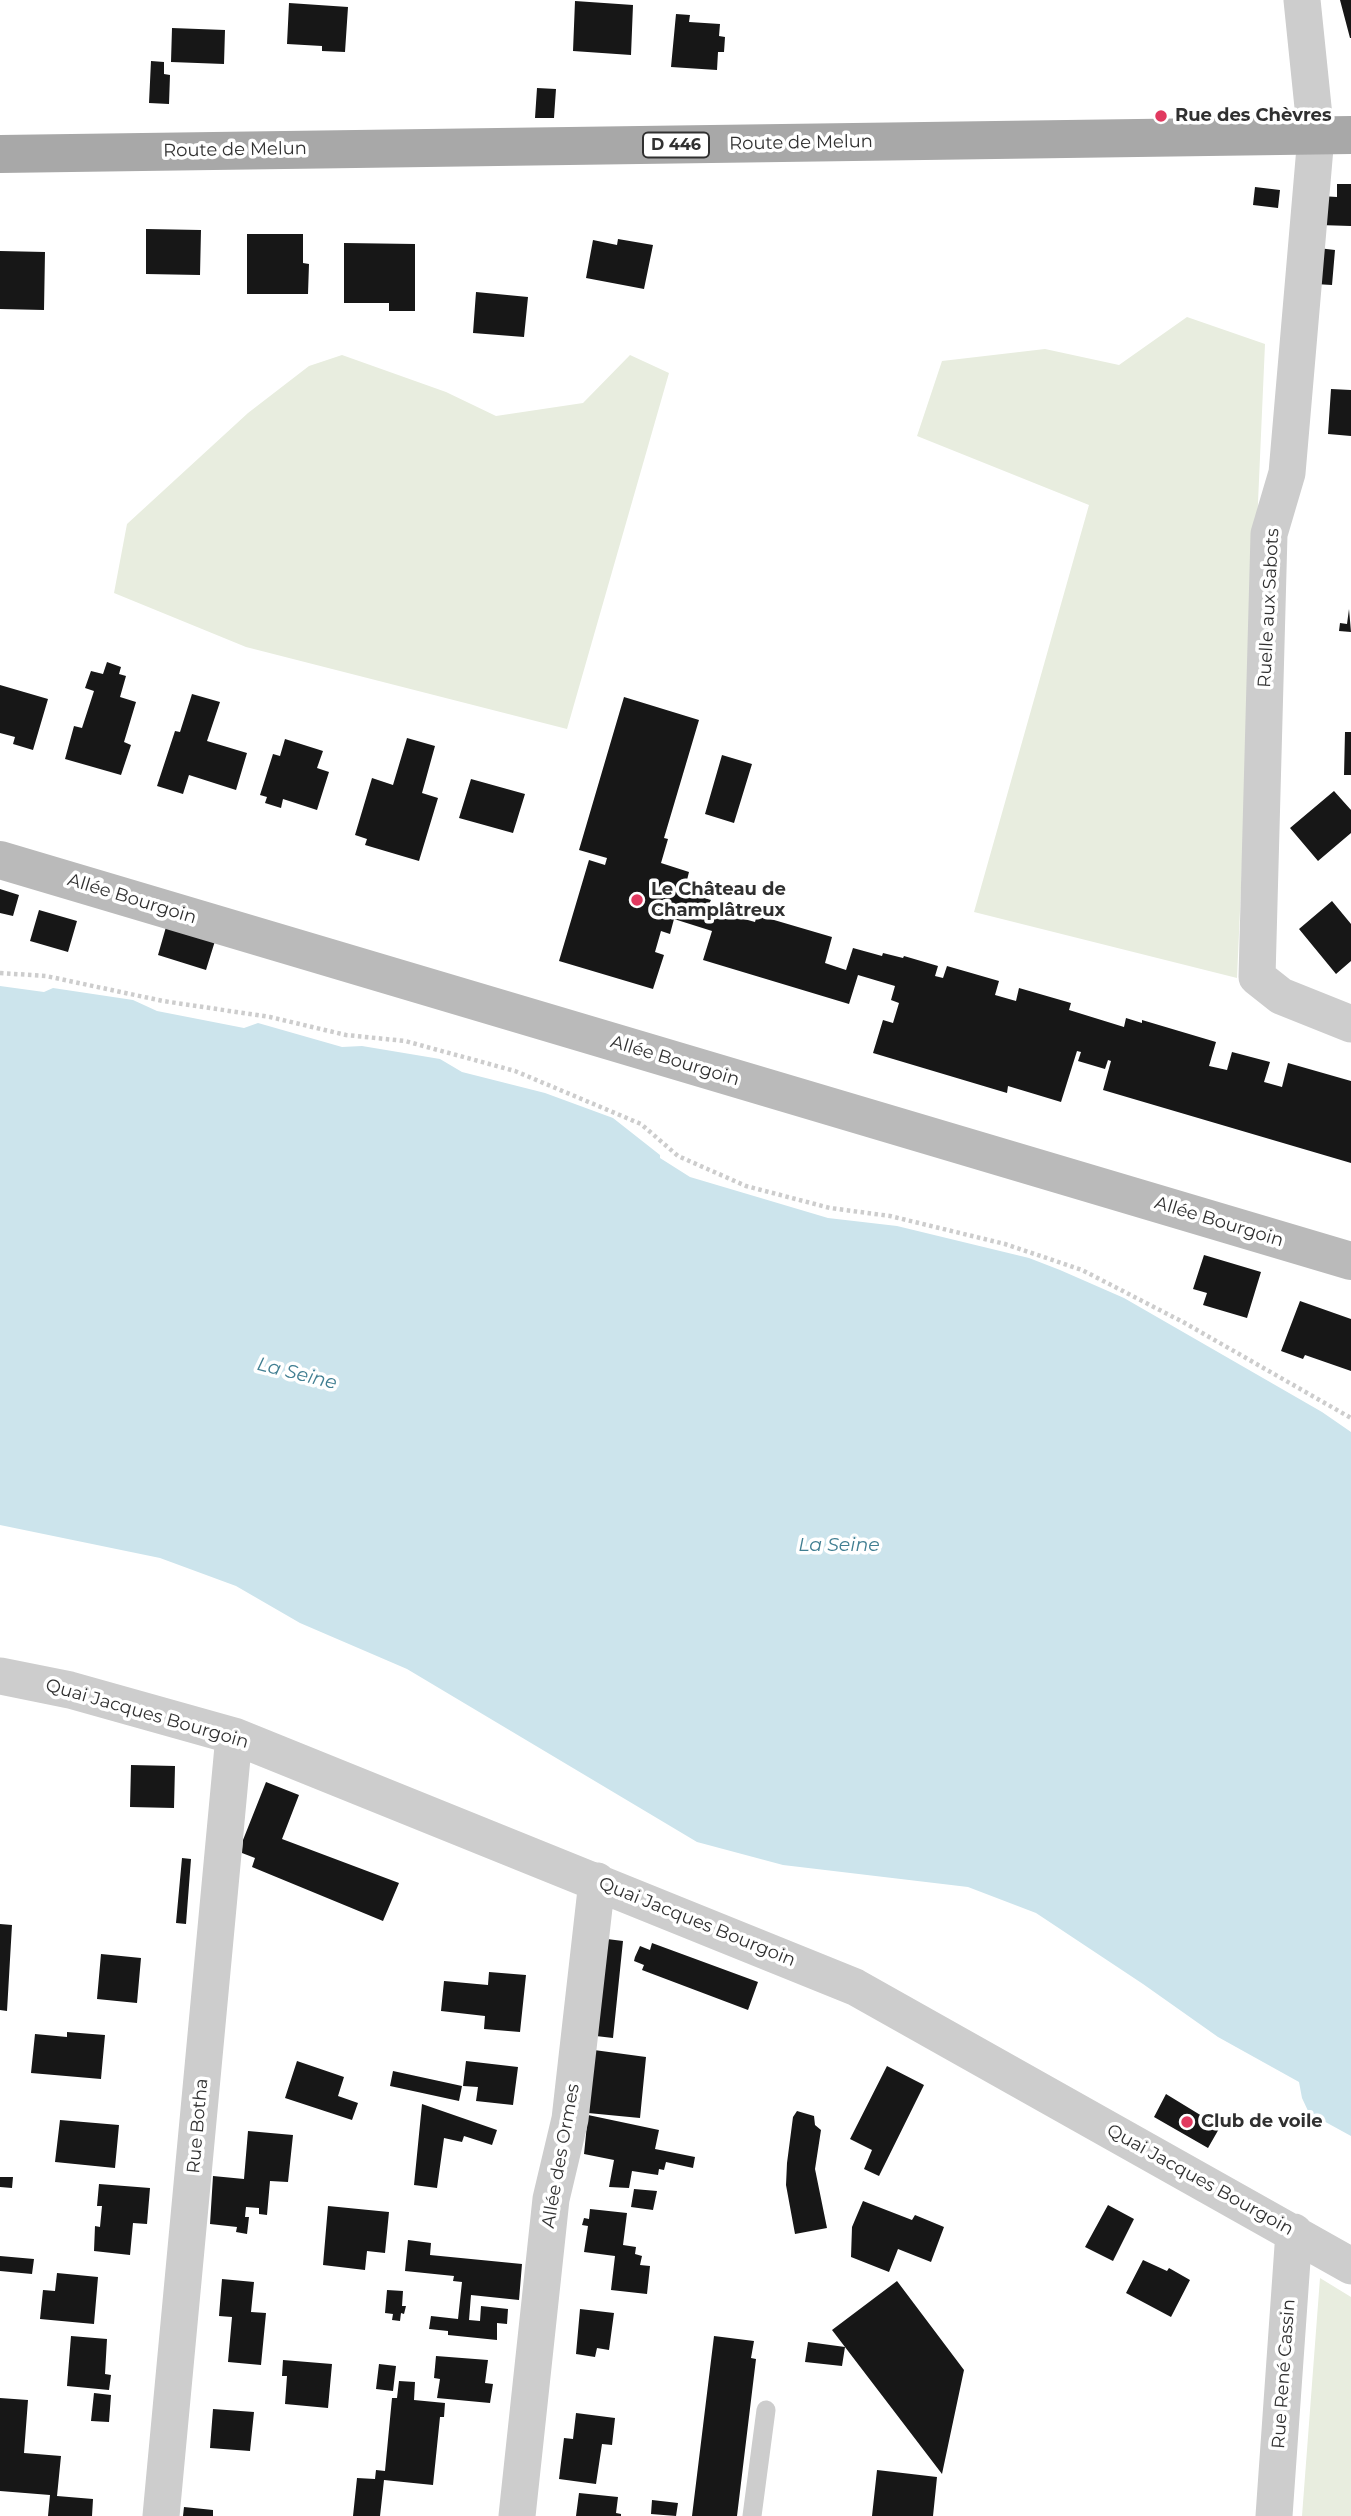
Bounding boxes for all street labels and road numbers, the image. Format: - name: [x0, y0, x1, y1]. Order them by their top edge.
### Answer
- street label: Route de Melun: [729, 131, 873, 155]
- road number: D 446: [643, 132, 709, 158]
- street label: Route de Melun: [163, 138, 307, 162]
- street label: Ruelle aux Sabots: [1254, 528, 1284, 688]
- street label: Allée Bourgoin: [65, 869, 199, 929]
- street label: Allée Bourgoin: [608, 1031, 742, 1091]
- street label: Allée Bourgoin: [1152, 1192, 1286, 1252]
- street label: Quai Jacques Bourgoin: [43, 1675, 251, 1753]
- street label: Quai Jacques Bourgoin: [595, 1873, 799, 1971]
- street label: Rue Botha: [183, 2077, 213, 2175]
- street label: Allée des Ormes: [538, 2082, 584, 2230]
- street label: Quai Jacques Bourgoin: [1103, 2120, 1297, 2240]
- street label: Rue René Cassin: [1268, 2298, 1300, 2450]

